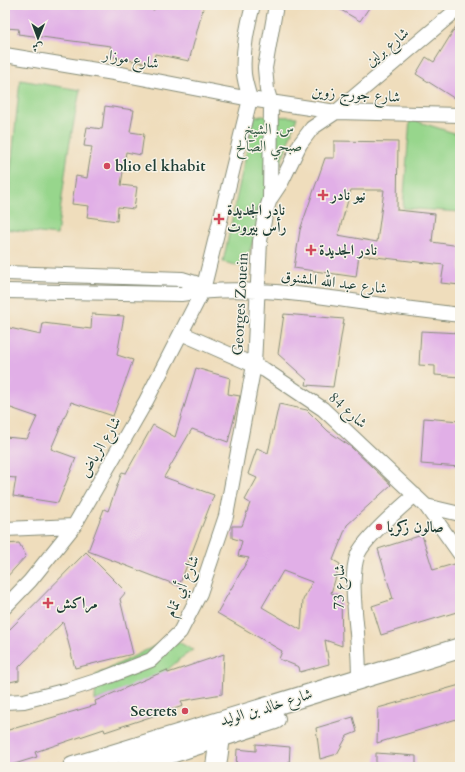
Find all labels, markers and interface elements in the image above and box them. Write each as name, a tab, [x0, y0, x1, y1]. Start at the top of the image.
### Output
north arrow	[18, 18, 58, 58]
street label: شارع برلين	[361, 23, 415, 73]
text: ش	[32, 40, 43, 55]
street label: شارع موزار	[99, 44, 160, 77]
street label: شارع جورج زوين	[311, 81, 401, 110]
park label: س. الشيخ صبحي الصالح	[236, 119, 302, 160]
place label: blio el khabit	[115, 156, 206, 176]
marker: blio el khabit	[102, 161, 112, 171]
place label: نيو نادر	[329, 185, 366, 205]
marker: نيو نادر	[318, 190, 328, 200]
place label: نادر الجديدة رأس بيروت	[227, 200, 286, 237]
marker: نادر الجديدة رأس بيروت	[214, 214, 224, 224]
place label: نادر الجديدة	[319, 240, 377, 260]
marker: نادر الجديدة	[306, 245, 316, 255]
street label: Georges Zouein	[227, 252, 253, 356]
street label: شارع عبد الله المشنوق	[280, 264, 388, 301]
street label: شارع 84	[322, 387, 372, 435]
street label: شارع الرياض	[75, 413, 128, 483]
place label: صالون زكريا	[387, 517, 444, 537]
marker: صالون زكريا	[374, 522, 384, 532]
street label: شارع أبي تمام	[159, 552, 207, 621]
street label: شارع 73	[329, 564, 352, 610]
place label: مراكش	[56, 593, 98, 613]
marker: مراكش	[43, 598, 53, 608]
street label: شارع خالد بن الوليد	[217, 683, 316, 733]
place label: Secrets	[130, 701, 177, 721]
marker: Secrets	[180, 706, 190, 716]

